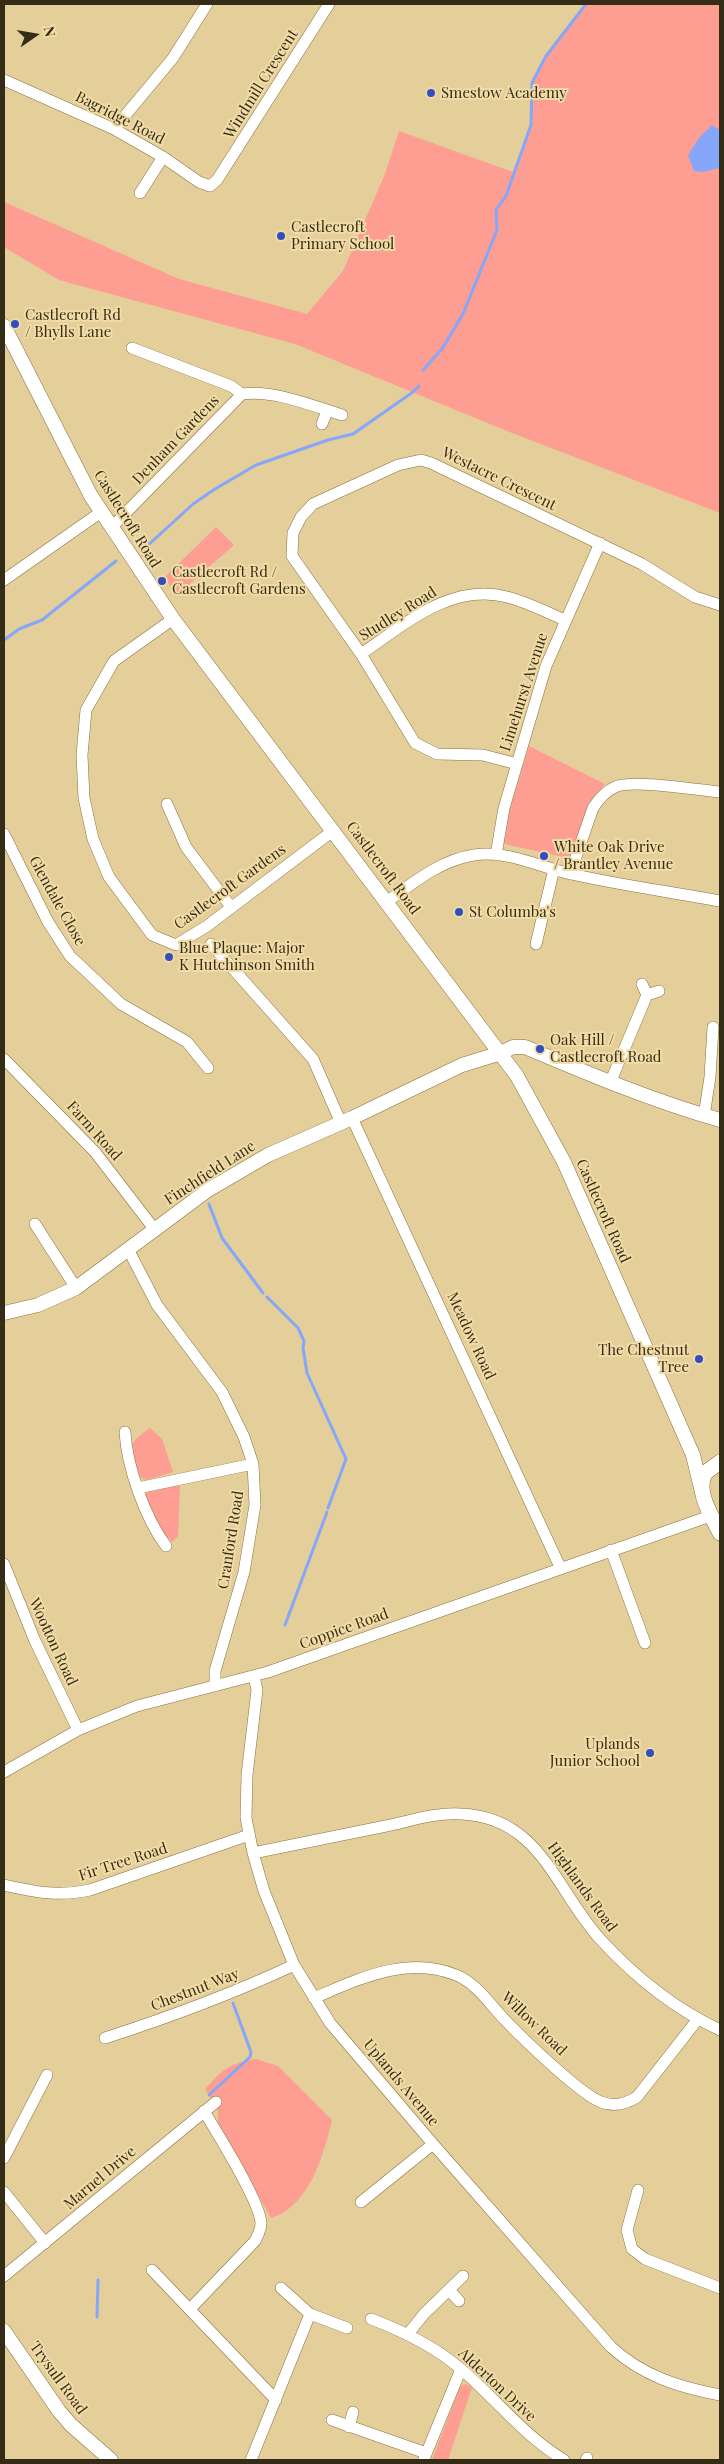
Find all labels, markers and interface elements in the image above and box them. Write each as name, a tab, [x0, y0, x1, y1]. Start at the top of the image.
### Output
north arrow	[10, 10, 60, 60]
text: N	[40, 24, 60, 39]
street label: Windmill Crescent	[220, 26, 302, 142]
place label: Smestow Academy	[441, 84, 567, 102]
marker: Smestow Academy	[425, 87, 437, 99]
street label: Bagridge Road	[72, 88, 168, 148]
place label: Castlecroft Primary School	[291, 218, 394, 253]
marker: Castlecroft Primary School	[275, 230, 287, 242]
place label: Castlecroft Rd / Bhylls Lane	[25, 306, 121, 341]
marker: Castlecroft Rd / Bhylls Lane	[9, 318, 21, 330]
street label: Denham Gardens	[129, 392, 223, 488]
street label: Westacre Crescent	[439, 444, 559, 514]
street label: Castlecroft Road	[90, 467, 164, 571]
place label: Castlecroft Rd / Castlecroft Gardens	[172, 563, 306, 598]
marker: Castlecroft Rd / Castlecroft Gardens	[156, 575, 168, 587]
street label: Studley Road	[356, 583, 440, 645]
street label: Limehurst Avenue	[496, 630, 552, 754]
street label: Castlecroft Road	[342, 818, 424, 918]
place label: White Oak Drive / Brantley Avenue	[554, 838, 673, 873]
street label: Castlecroft Gardens	[171, 840, 289, 934]
marker: White Oak Drive / Brantley Avenue	[538, 850, 550, 862]
street label: Glendale Close	[25, 853, 89, 949]
place label: St Columba's	[469, 903, 556, 921]
marker: St Columba's	[453, 906, 465, 918]
place label: Blue Plaque: Major K Hutchinson Smith	[179, 939, 315, 974]
marker: Blue Plaque: Major K Hutchinson Smith	[163, 951, 175, 963]
place label: Oak Hill / Castlecroft Road	[550, 1031, 662, 1066]
marker: Oak Hill / Castlecroft Road	[534, 1043, 546, 1055]
street label: Farm Road	[63, 1098, 125, 1164]
street label: Finchfield Lane	[161, 1137, 259, 1209]
street label: Castlecroft Road	[572, 1156, 634, 1266]
street label: Meadow Road	[443, 1290, 499, 1382]
place label: The Chestnut Tree	[598, 1341, 689, 1376]
marker: The Chestnut Tree	[693, 1353, 705, 1365]
street label: Cranford Road	[214, 1490, 248, 1590]
street label: Wootton Road	[25, 1596, 81, 1688]
street label: Coppice Road	[297, 1605, 391, 1653]
place label: Uplands Junior School	[550, 1735, 640, 1770]
marker: Uplands Junior School	[644, 1747, 656, 1759]
street label: Fir Tree Road	[76, 1839, 170, 1885]
street label: Highlands Road	[543, 1839, 621, 1935]
street label: Chestnut Way	[148, 1965, 242, 2015]
street label: Willow Road	[498, 1989, 570, 2059]
street label: Uplands Avenue	[359, 2036, 443, 2130]
street label: Marnel Drive	[60, 2143, 140, 2213]
street label: Trysull Road	[26, 2338, 90, 2418]
street label: Alderton Drive	[454, 2344, 540, 2426]

